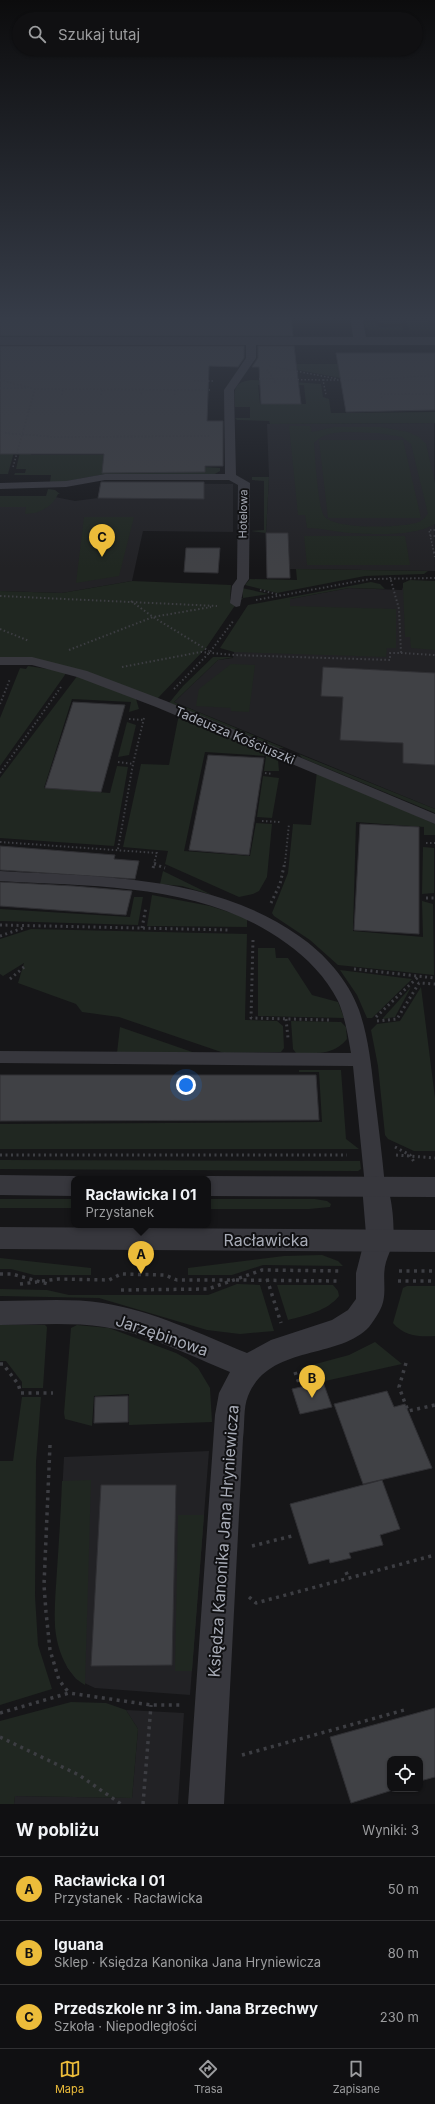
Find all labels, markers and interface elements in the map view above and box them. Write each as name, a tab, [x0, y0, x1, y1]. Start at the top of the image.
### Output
search box	[12, 12, 423, 56]
icon: search	[26, 23, 48, 45]
text: Szukaj tutaj	[58, 25, 140, 44]
street label: Hotelowa	[236, 489, 250, 539]
pin: C	[89, 524, 115, 557]
street label: Tadeusza Kościuszki	[173, 703, 297, 767]
your location	[176, 1075, 196, 1095]
popup	[71, 1176, 211, 1228]
text: Racławicka I 01	[85, 1185, 197, 1204]
text: Przystanek	[85, 1204, 154, 1220]
street label: Racławicka	[223, 1230, 309, 1250]
pin: A	[128, 1241, 154, 1274]
street label: Jarzębinowa	[113, 1310, 211, 1360]
pin: B	[299, 1365, 325, 1398]
street label: Księdza Kanonika Jana Hryniewicza	[203, 1404, 243, 1678]
map controls	[387, 1756, 423, 1792]
button: locate	[387, 1756, 423, 1792]
text: W pobliżu	[16, 1820, 99, 1840]
text: Wyniki: 3	[362, 1822, 419, 1838]
text: Racławicka I 01	[54, 1871, 165, 1890]
text: A	[24, 1881, 34, 1897]
text: 50 m	[388, 1881, 419, 1897]
text: Przystanek · Racławicka	[54, 1890, 203, 1906]
text: Iguana	[54, 1935, 104, 1954]
text: B	[25, 1945, 33, 1961]
text: 80 m	[388, 1945, 419, 1961]
text: Sklep · Księdza Kanonika Jana Hryniewicza	[54, 1954, 321, 1970]
text: Przedszkole nr 3 im. Jana Brzechwy	[54, 1999, 318, 2018]
text: C	[24, 2009, 34, 2025]
text: 230 m	[380, 2009, 419, 2025]
text: Szkoła · Niepodległości	[54, 2018, 197, 2034]
tab: Mapa	[55, 2058, 84, 2096]
tab: Trasa	[194, 2058, 223, 2096]
tab: Zapisane	[333, 2058, 380, 2096]

